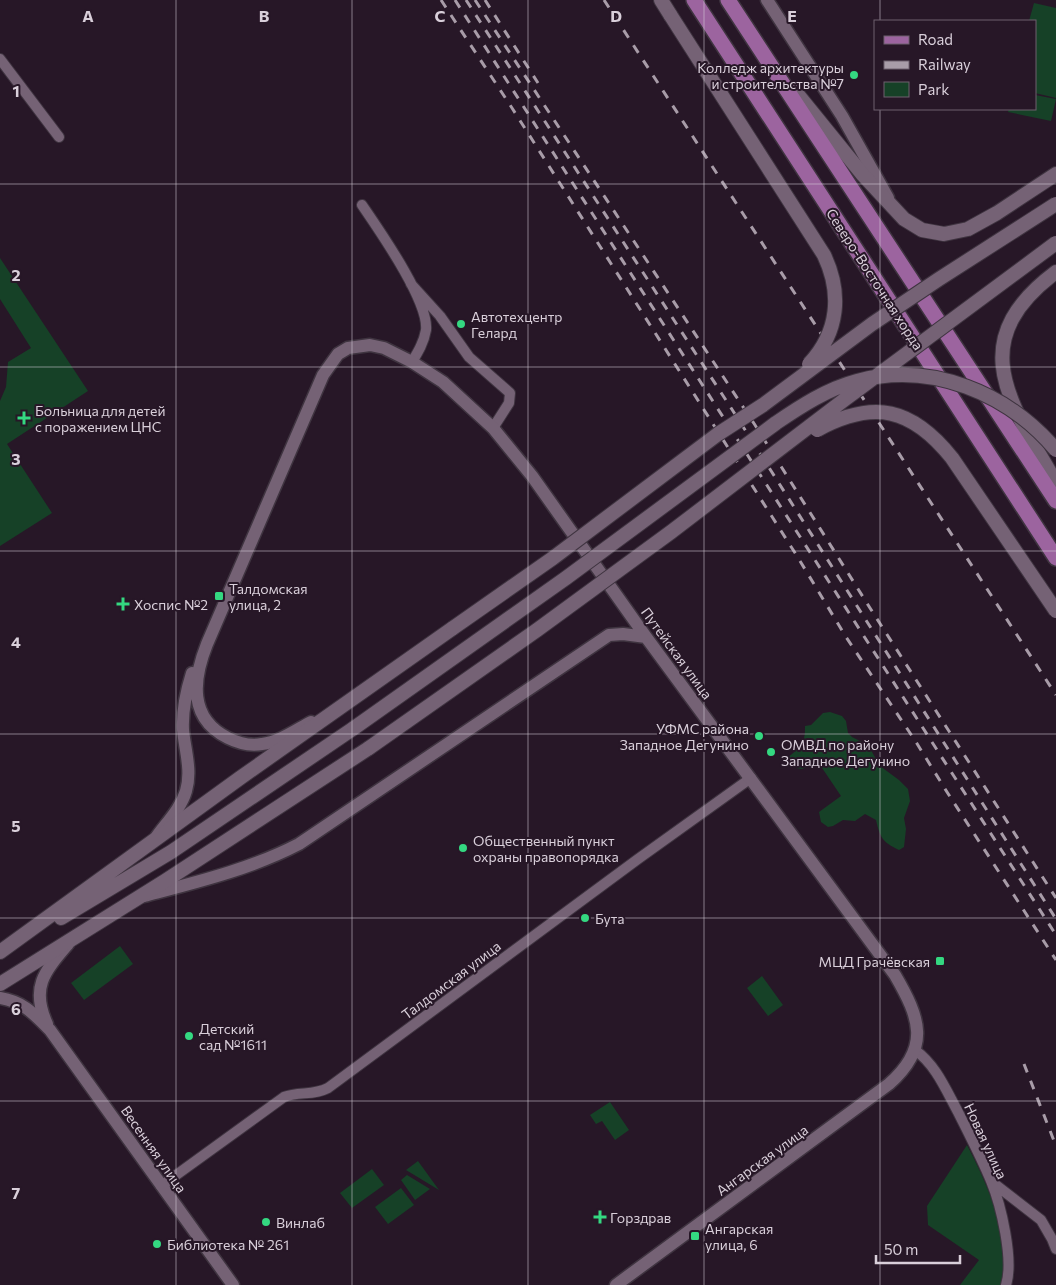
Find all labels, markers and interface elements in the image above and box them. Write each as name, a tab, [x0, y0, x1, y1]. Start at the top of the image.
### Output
text: A	[82, 6, 94, 25]
text: B	[259, 6, 270, 25]
text: C	[435, 6, 446, 25]
text: D	[610, 6, 622, 25]
text: E	[787, 6, 797, 25]
legend	[874, 20, 1036, 110]
text: Road	[918, 30, 953, 48]
text: Railway	[918, 55, 971, 73]
place label: Колледж архитектуры и строительства №7	[697, 59, 844, 92]
marker: Колледж архитектуры и строительства №7	[848, 69, 860, 81]
text: Park	[918, 80, 949, 98]
text: 1	[12, 81, 20, 100]
street label: Северо-Восточная хорда	[823, 205, 927, 353]
text: 2	[11, 265, 21, 284]
place label: Автотехцентр Гелард	[471, 308, 562, 341]
marker: Автотехцентр Гелард	[455, 318, 467, 330]
place label: Больница для детей с поражением ЦНС	[35, 402, 166, 435]
marker: Больница для детей с поражением ЦНС	[17, 411, 31, 425]
text: 3	[11, 449, 21, 468]
place label: Талдомская улица, 2	[229, 580, 308, 613]
marker: Талдомская улица, 2	[213, 590, 225, 602]
place label: Хоспис №2	[134, 596, 208, 613]
marker: Хоспис №2	[116, 597, 130, 611]
street label: Путейская улица	[638, 604, 716, 702]
text: 4	[11, 632, 21, 651]
place label: УФМС района Западное Дегунино	[620, 720, 749, 753]
marker: УФМС района Западное Дегунино	[753, 730, 765, 742]
place label: ОМВД по району Западное Дегунино	[781, 736, 910, 769]
marker: ОМВД по району Западное Дегунино	[765, 746, 777, 758]
text: 5	[11, 816, 21, 835]
place label: Общественный пункт охраны правопорядка	[473, 832, 619, 865]
marker: Общественный пункт охраны правопорядка	[457, 842, 469, 854]
place label: Бута	[595, 910, 625, 927]
marker: Бута	[579, 912, 591, 924]
street label: Талдомская улица	[398, 937, 504, 1023]
place label: МЦД Грачёвская	[818, 953, 930, 970]
marker: МЦД Грачёвская	[934, 955, 946, 967]
text: 6	[11, 999, 21, 1018]
place label: Детский сад №1611	[199, 1020, 267, 1053]
marker: Детский сад №1611	[183, 1030, 195, 1042]
street label: Новая улица	[961, 1100, 1011, 1182]
street label: Весенняя улица	[118, 1102, 190, 1196]
street label: Ангарская улица	[713, 1121, 811, 1199]
text: 7	[12, 1183, 21, 1202]
place label: Горздрав	[610, 1209, 671, 1226]
marker: Горздрав	[594, 1211, 606, 1223]
place label: Винлаб	[276, 1214, 325, 1231]
marker: Винлаб	[260, 1216, 272, 1228]
place label: Ангарская улица, 6	[705, 1220, 773, 1253]
marker: Ангарская улица, 6	[689, 1230, 701, 1242]
scale bar	[876, 1232, 960, 1264]
place label: Библиотека № 261	[167, 1236, 289, 1253]
marker: Библиотека № 261	[151, 1238, 163, 1250]
text: 50 m	[884, 1240, 918, 1258]

